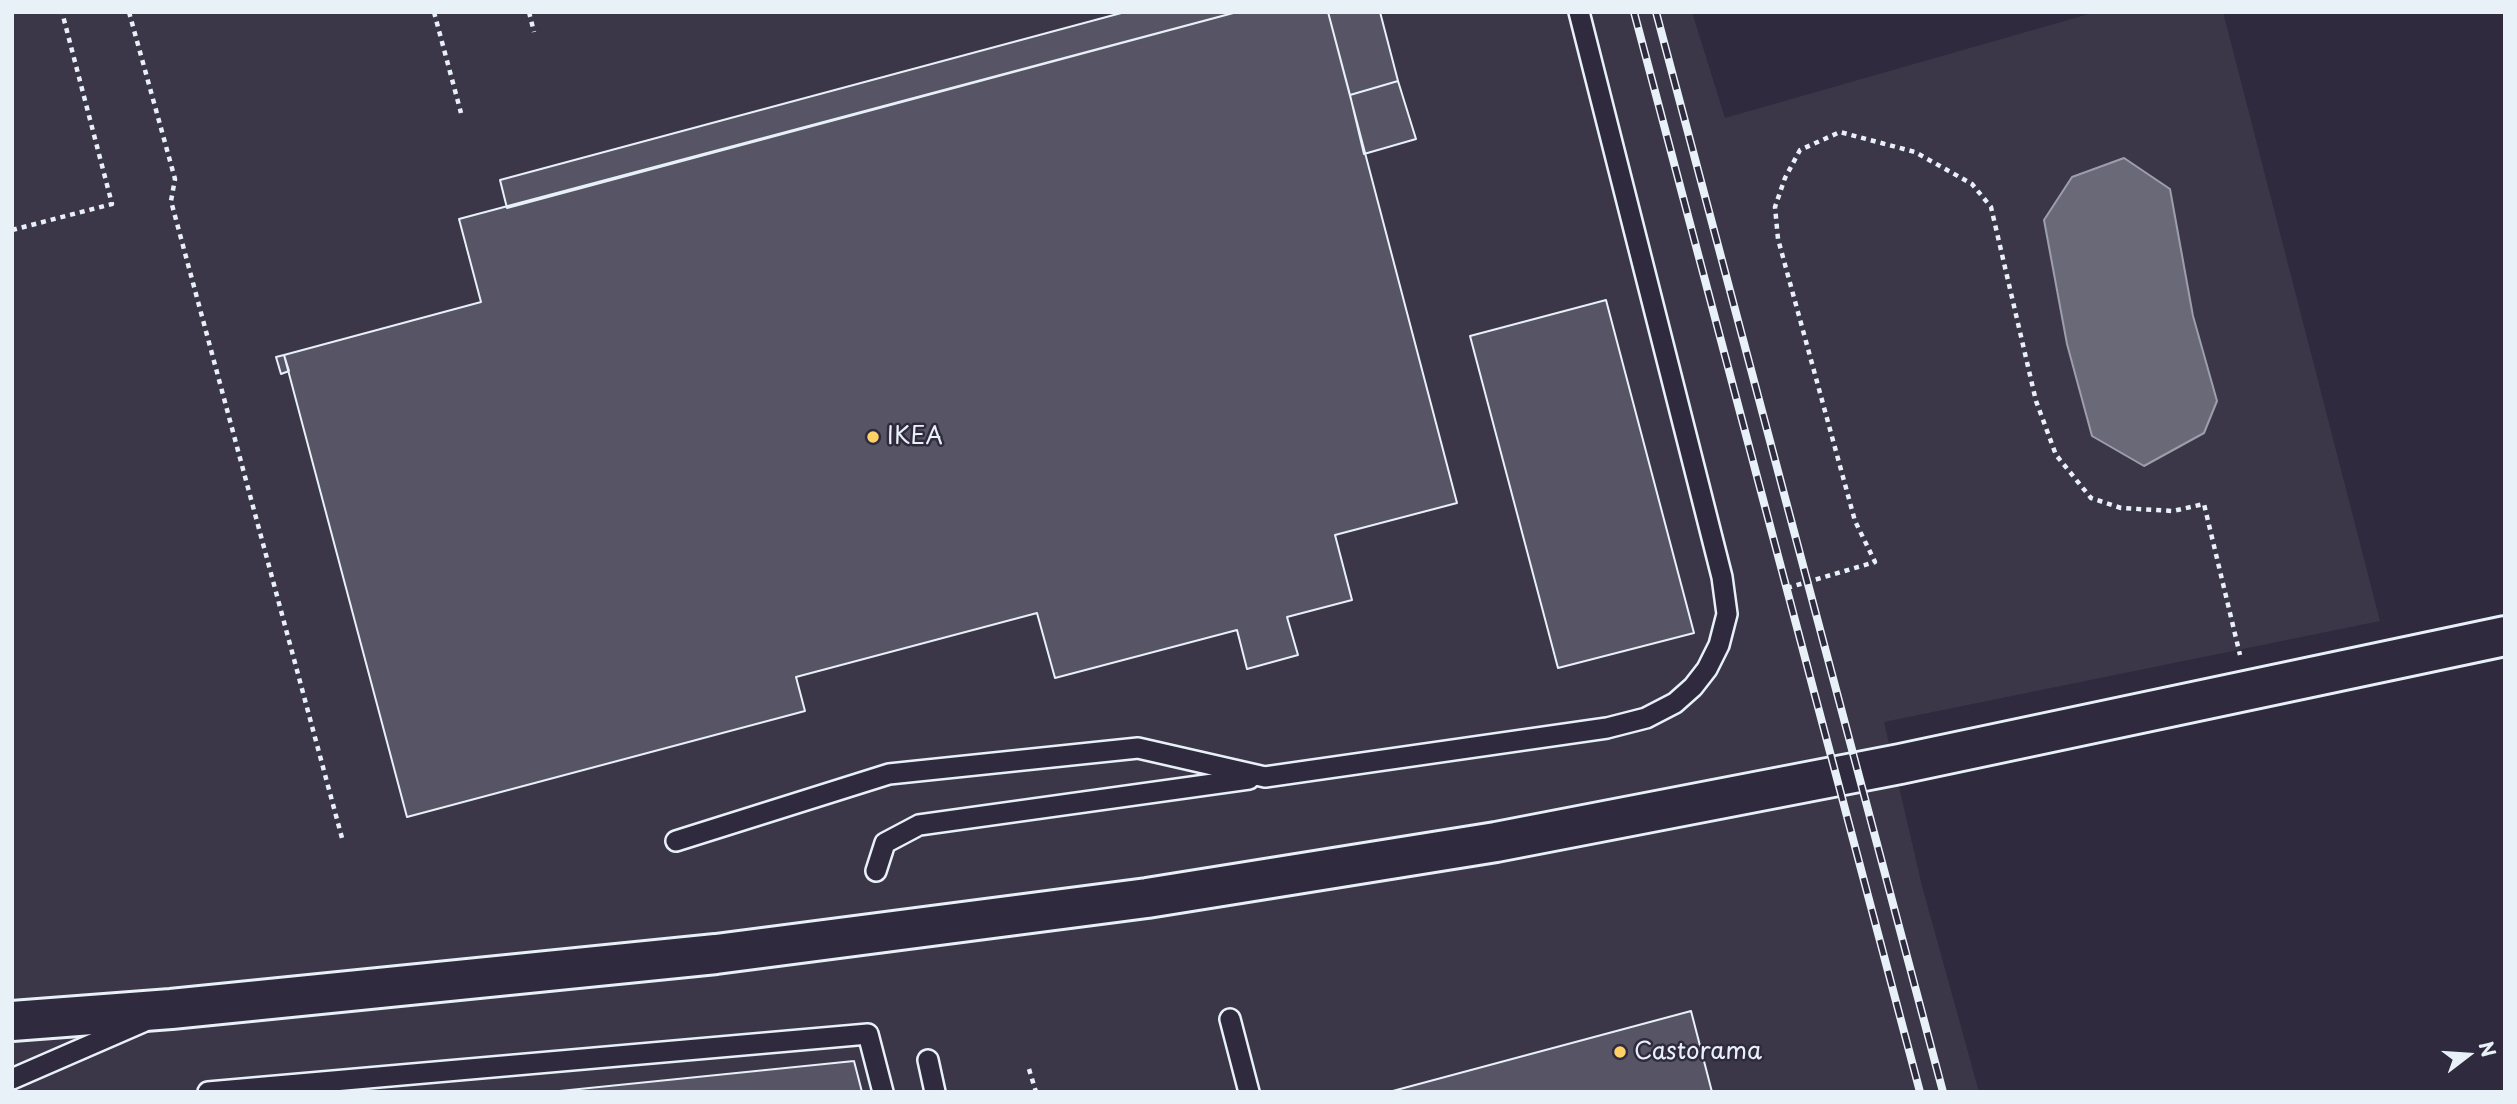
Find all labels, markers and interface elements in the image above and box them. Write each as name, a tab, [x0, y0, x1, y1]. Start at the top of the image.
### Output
place label: IKEA	[887, 423, 943, 451]
marker: IKEA	[865, 429, 881, 445]
north arrow	[2433, 1020, 2503, 1090]
place label: Castorama	[1634, 1038, 1762, 1066]
text: N	[2472, 1038, 2504, 1060]
marker: Castorama	[1612, 1044, 1628, 1060]

